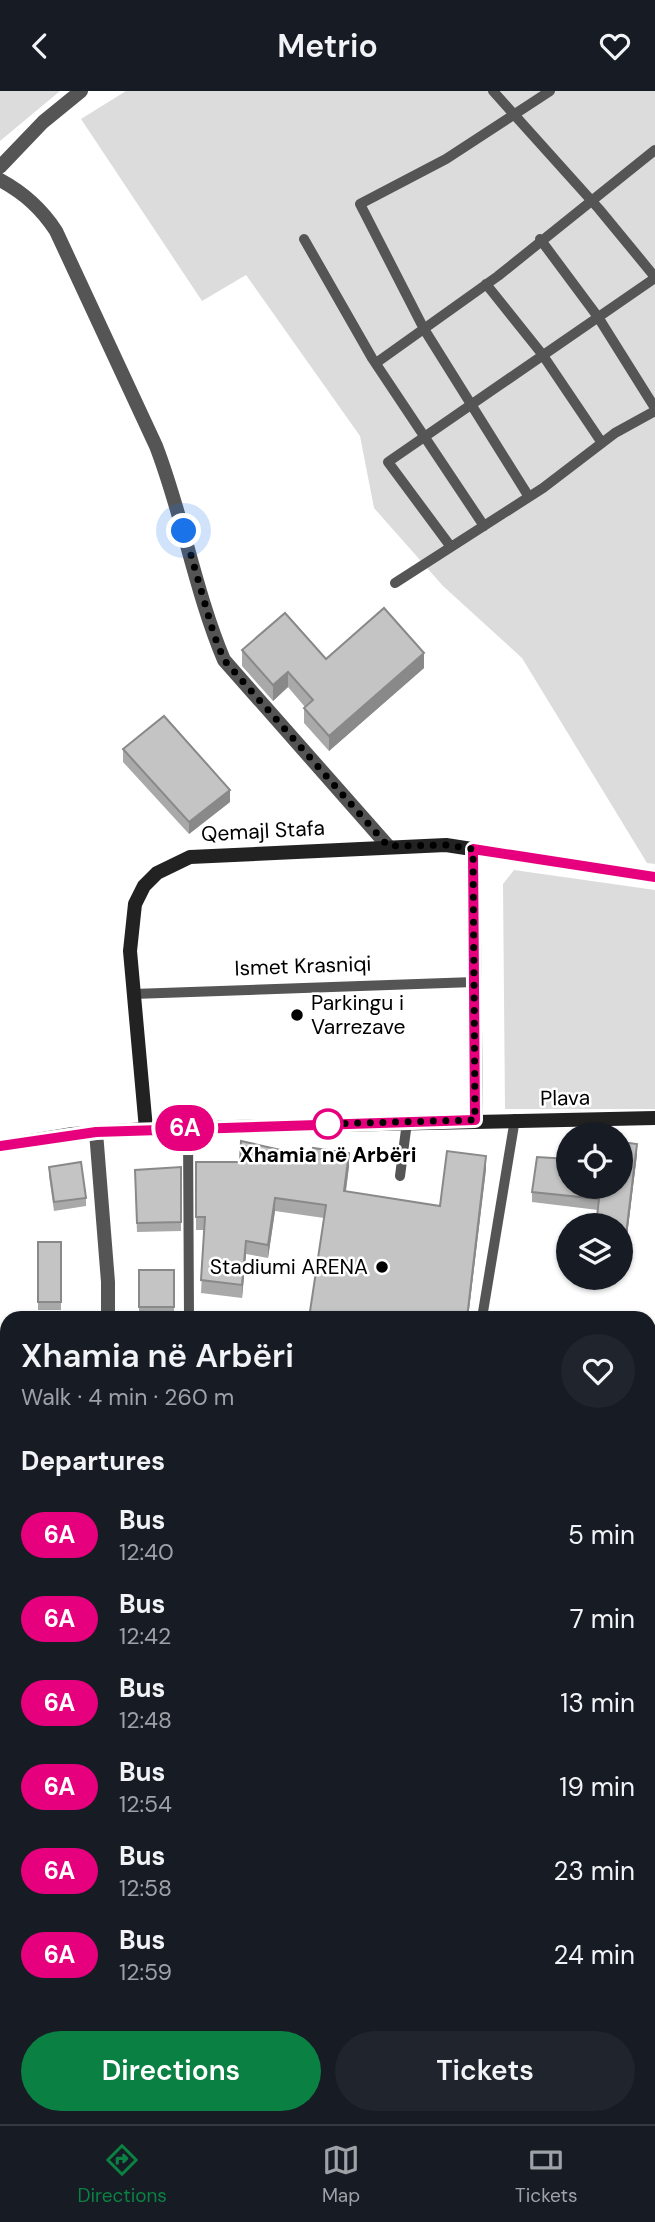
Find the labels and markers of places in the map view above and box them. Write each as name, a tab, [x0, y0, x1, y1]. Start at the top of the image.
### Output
place label: Parkingu i Varrezave	[311, 989, 406, 1041]
marker: Parkingu i Varrezave	[289, 1007, 305, 1023]
marker: Xhamia në Arbëri	[313, 1109, 343, 1139]
place label: Xhamia në Arbëri	[240, 1141, 416, 1169]
place label: Stadiumi ARENA	[210, 1253, 368, 1281]
marker: Stadiumi ARENA	[374, 1259, 390, 1275]

